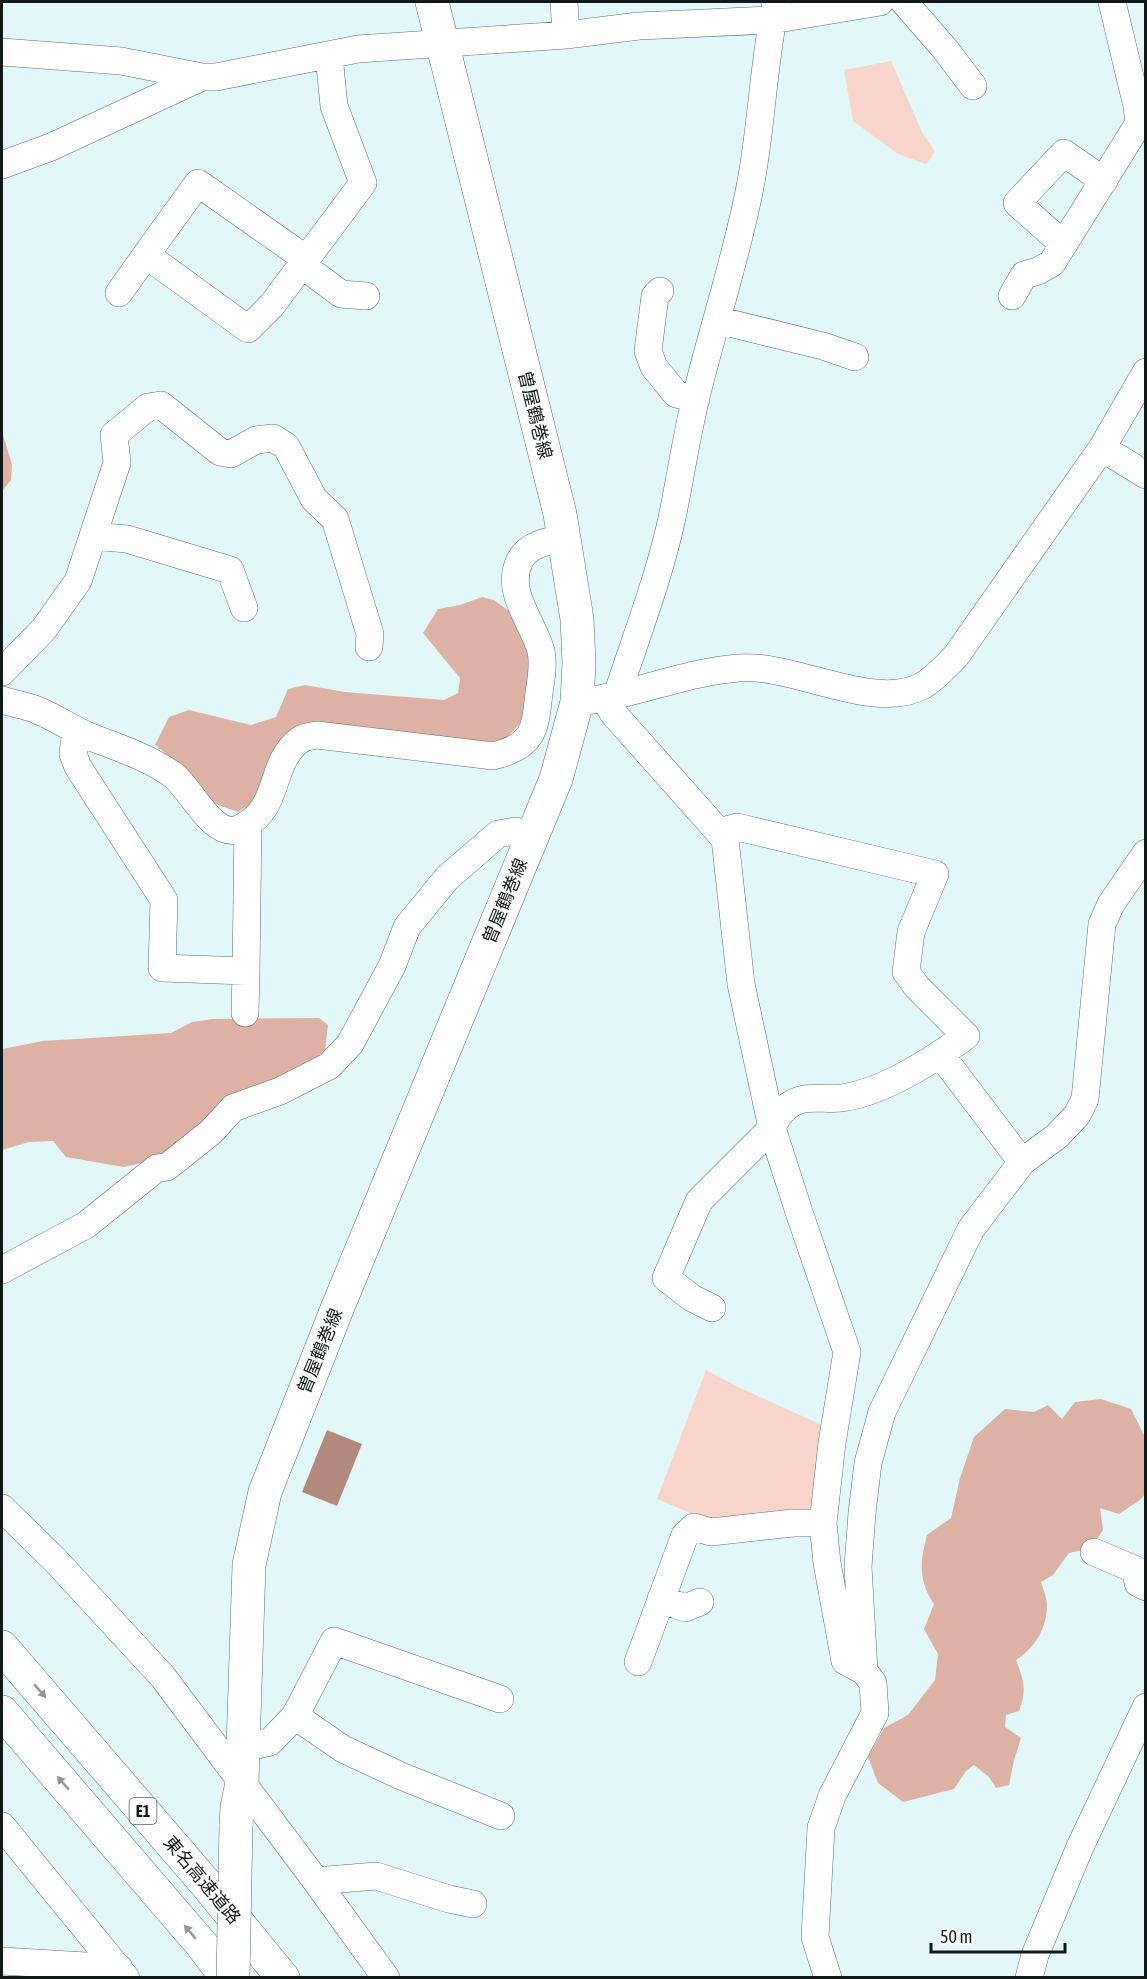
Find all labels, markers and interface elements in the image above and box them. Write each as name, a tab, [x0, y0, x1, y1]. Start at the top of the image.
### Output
street label: 曽屋鶴巻線	[514, 369, 557, 461]
street label: 曽屋鶴巻線	[478, 855, 531, 946]
street label: 曽屋鶴巻線	[293, 1305, 346, 1396]
one-way arrow	[33, 1683, 46, 1698]
one-way arrow	[57, 1776, 70, 1791]
road number: E1	[130, 1798, 156, 1824]
street label: 東名高速道路	[160, 1832, 245, 1928]
scale bar	[931, 1916, 1064, 1954]
one-way arrow	[184, 1925, 197, 1940]
text: 50 m	[940, 1926, 972, 1947]

